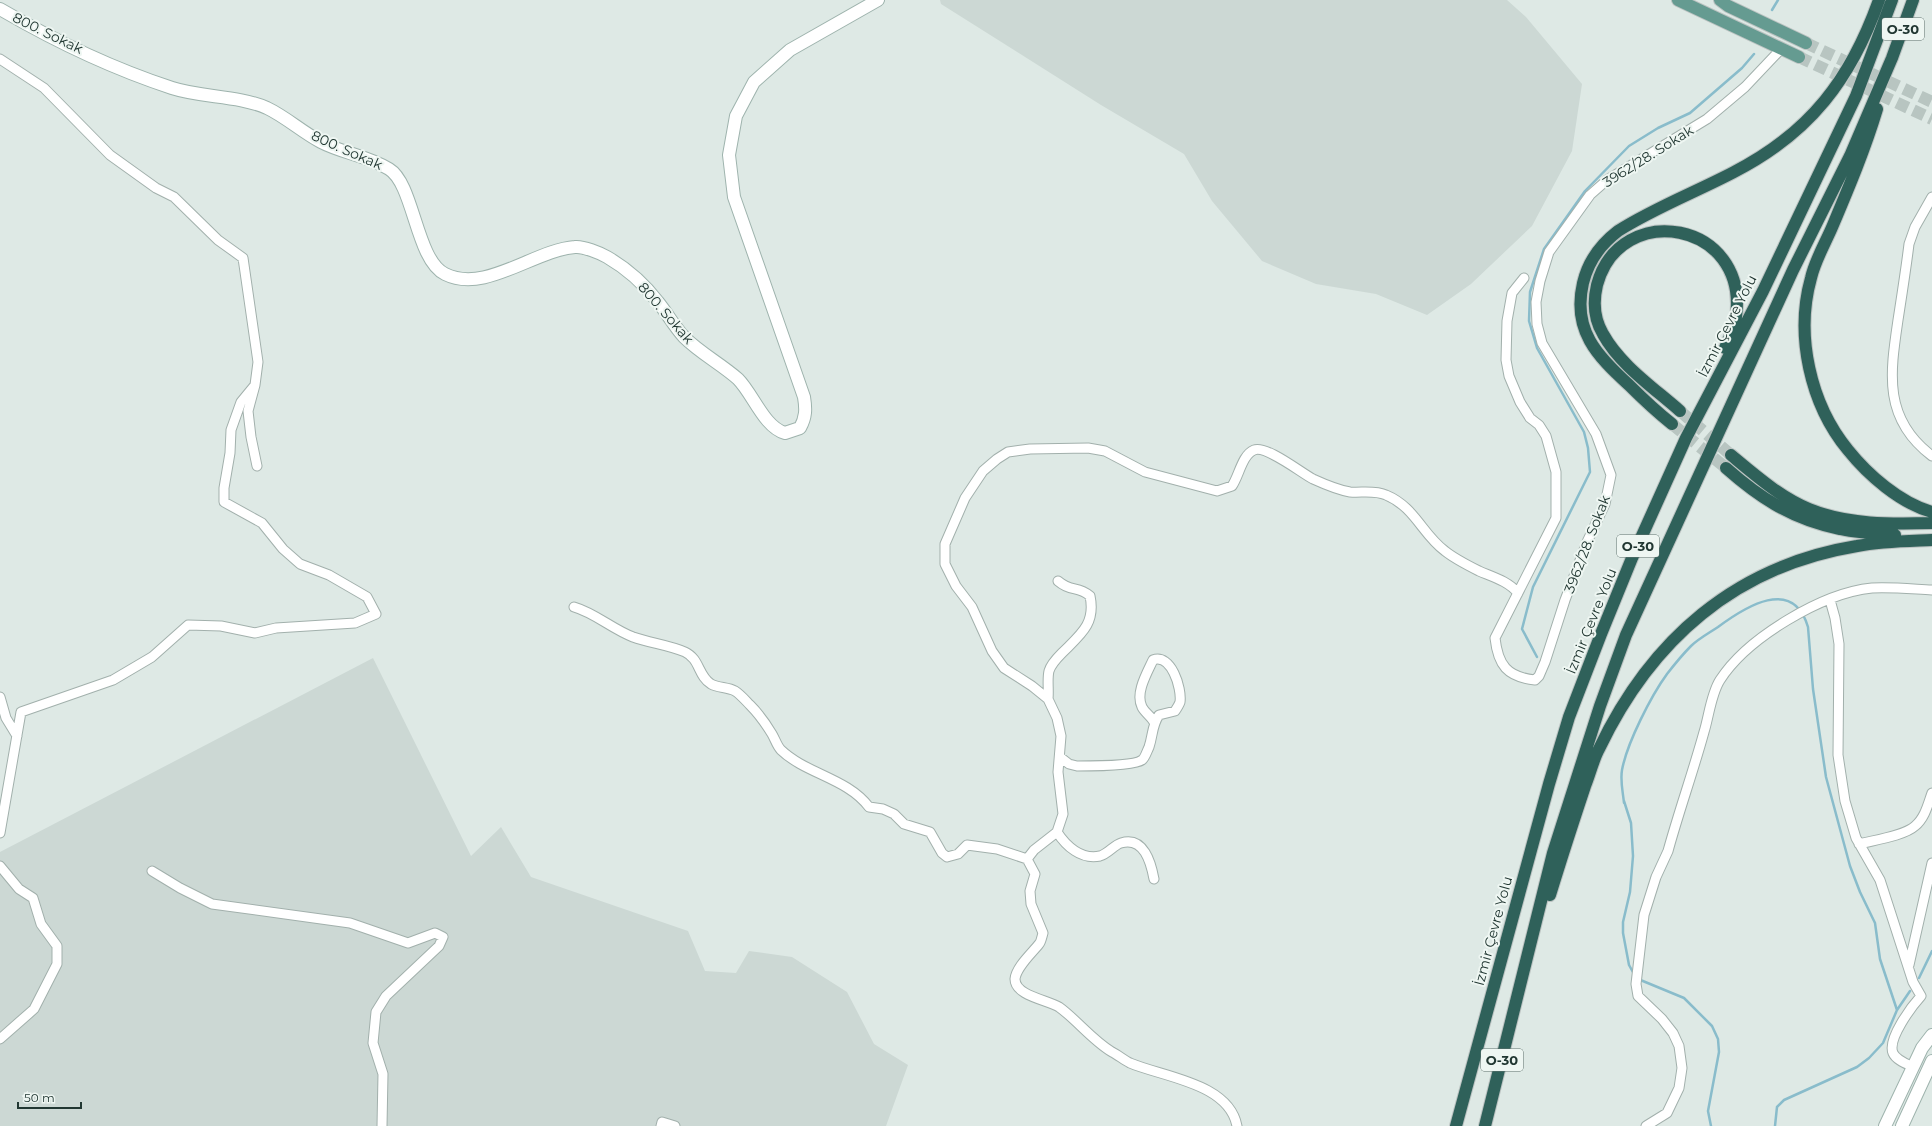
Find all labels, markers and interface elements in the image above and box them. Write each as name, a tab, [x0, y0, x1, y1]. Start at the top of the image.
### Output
street label: 800. Sokak	[10, 8, 87, 58]
road number: O-30	[1882, 18, 1924, 40]
street label: 3962/28. Sokak	[1599, 121, 1697, 191]
street label: 800. Sokak	[309, 126, 386, 174]
street label: İzmir Çevre Yolu	[1693, 272, 1761, 380]
street label: 800. Sokak	[634, 278, 698, 348]
street label: 3962/28. Sokak	[1560, 492, 1614, 596]
road number: O-30	[1617, 535, 1659, 557]
street label: İzmir Çevre Yolu	[1562, 566, 1620, 676]
street label: İzmir Çevre Yolu	[1470, 874, 1516, 988]
road number: O-30	[1481, 1049, 1523, 1071]
scale bar	[18, 1084, 81, 1110]
text: 50 m	[24, 1090, 55, 1105]

